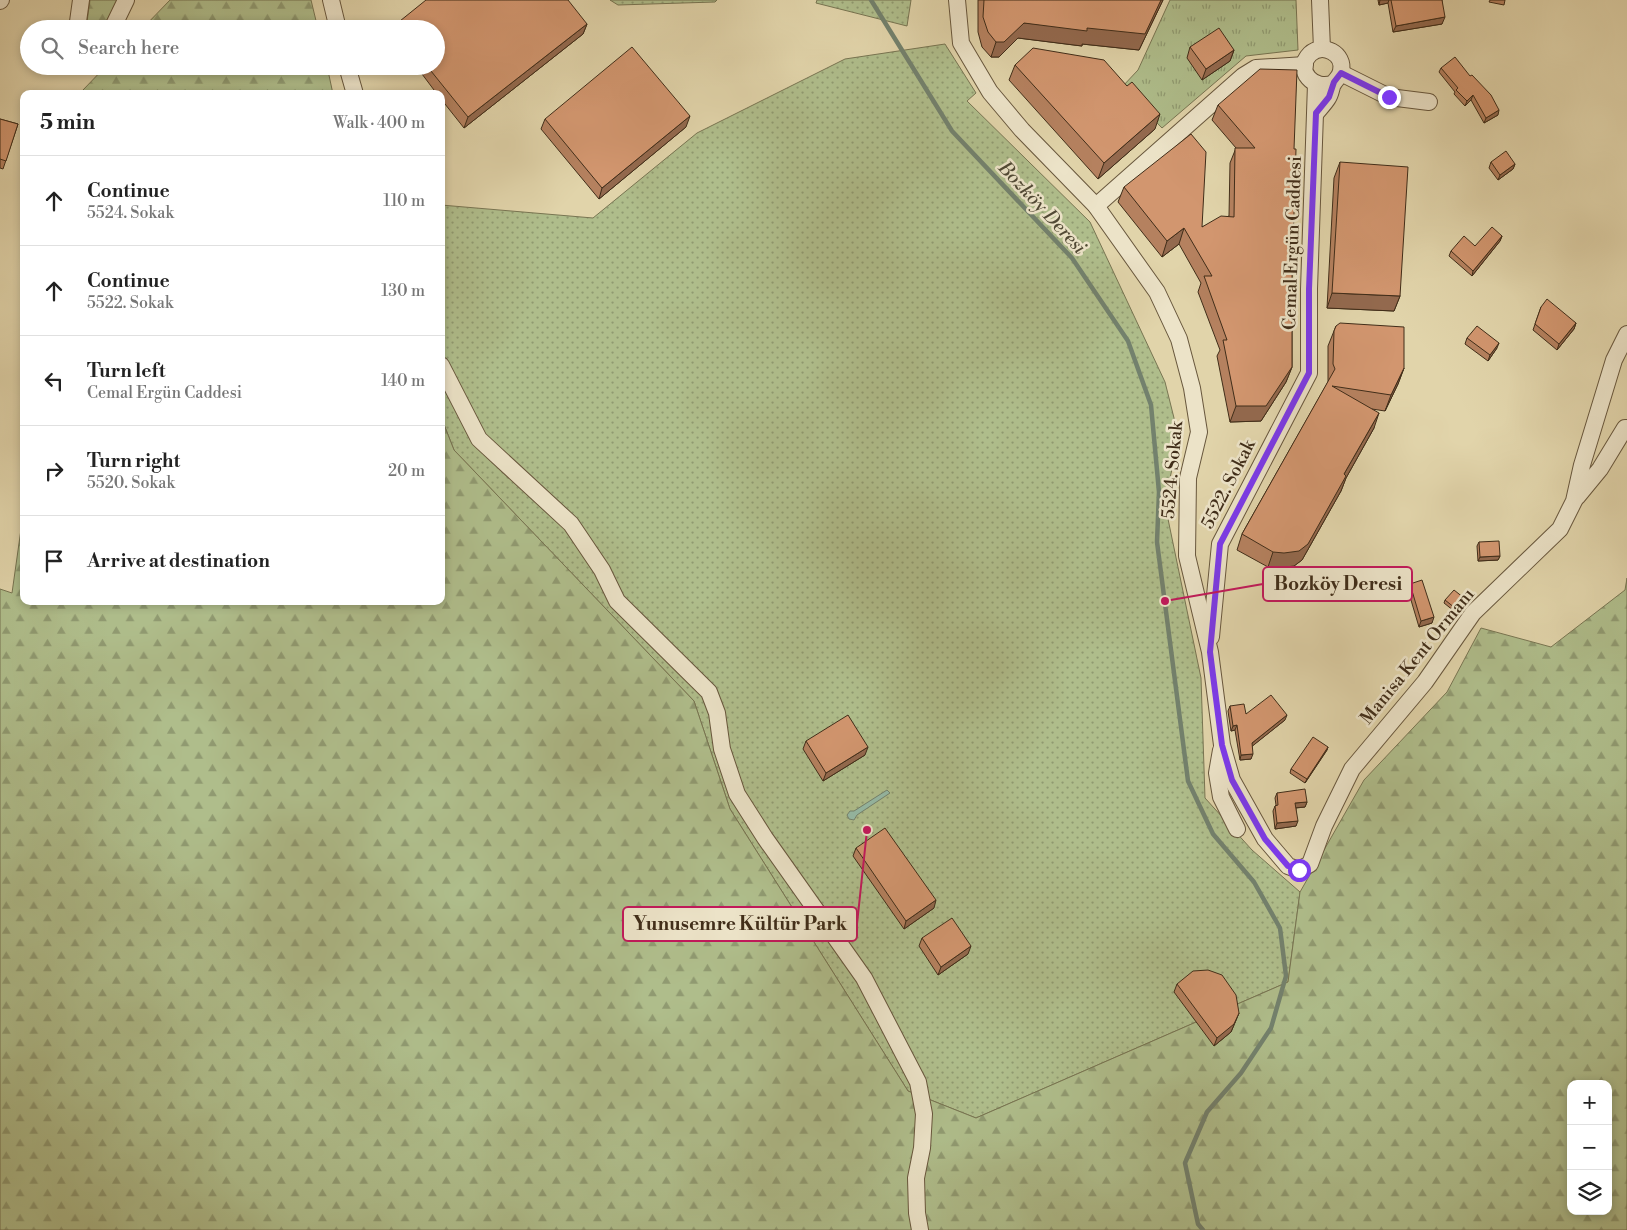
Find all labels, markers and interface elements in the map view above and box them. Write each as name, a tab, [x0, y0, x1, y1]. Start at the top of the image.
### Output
search box	[20, 20, 445, 75]
icon: search	[38, 34, 66, 62]
text: Search here	[78, 36, 179, 60]
route end	[1378, 86, 1401, 109]
text: 5 min	[40, 110, 95, 136]
text: Walk · 400 m	[333, 113, 425, 133]
water label: Bozköy Deresi	[992, 155, 1091, 259]
street label: Cemal Ergün Caddesi	[1278, 155, 1307, 331]
text: Continue	[87, 179, 170, 203]
icon: ahead	[40, 187, 68, 215]
text: 110 m	[383, 191, 425, 211]
text: 5524. Sokak	[87, 203, 174, 223]
text: Continue	[87, 269, 170, 293]
icon: ahead	[40, 277, 68, 305]
text: 130 m	[381, 281, 425, 301]
text: 5522. Sokak	[87, 293, 173, 313]
text: Turn left	[87, 359, 166, 383]
icon: left	[40, 367, 68, 395]
text: 140 m	[381, 371, 425, 391]
text: Cemal Ergün Caddesi	[87, 383, 242, 403]
street label: 5524. Sokak	[1157, 419, 1188, 520]
street label: 5522. Sokak	[1196, 434, 1261, 533]
text: Turn right	[87, 449, 180, 473]
icon: right	[40, 457, 68, 485]
text: 20 m	[388, 461, 425, 481]
text: 5520. Sokak	[87, 473, 175, 493]
icon: arrive	[40, 547, 68, 575]
text: Arrive at destination	[87, 549, 270, 573]
callout: Bozköy Deresi	[1263, 567, 1412, 601]
text: Bozköy Deresi	[1274, 572, 1402, 596]
street label: Manisa Kent Ormanı	[1355, 583, 1480, 729]
route start	[1288, 859, 1311, 882]
callout: Yunusemre Kültür Park	[623, 907, 857, 941]
text: Yunusemre Kültür Park	[633, 912, 847, 936]
map controls	[1567, 1080, 1612, 1215]
button: +	[1567, 1080, 1612, 1125]
button: −	[1567, 1125, 1612, 1170]
button: layers	[1567, 1170, 1612, 1215]

